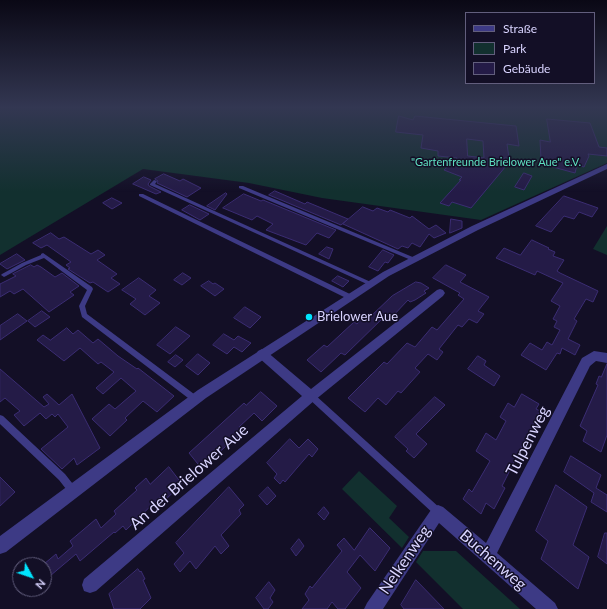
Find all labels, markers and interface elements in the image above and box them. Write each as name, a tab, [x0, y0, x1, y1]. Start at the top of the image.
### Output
legend	[465, 12, 595, 84]
text: Straße	[503, 21, 537, 36]
text: Park	[503, 41, 526, 56]
text: Gebäude	[503, 61, 550, 76]
park label: "Gartenfreunde Brielower Aue" e.V.	[411, 155, 581, 169]
place label: Brielower Aue	[317, 309, 398, 325]
marker: Brielower Aue	[304, 312, 314, 322]
street label: Tulpenweg	[502, 403, 554, 479]
street label: An der Brielower Aue	[126, 420, 252, 534]
street label: Nelkenweg	[375, 522, 435, 598]
street label: Buchenweg	[456, 526, 530, 594]
north arrow	[12, 557, 52, 597]
text: N	[33, 577, 49, 592]

